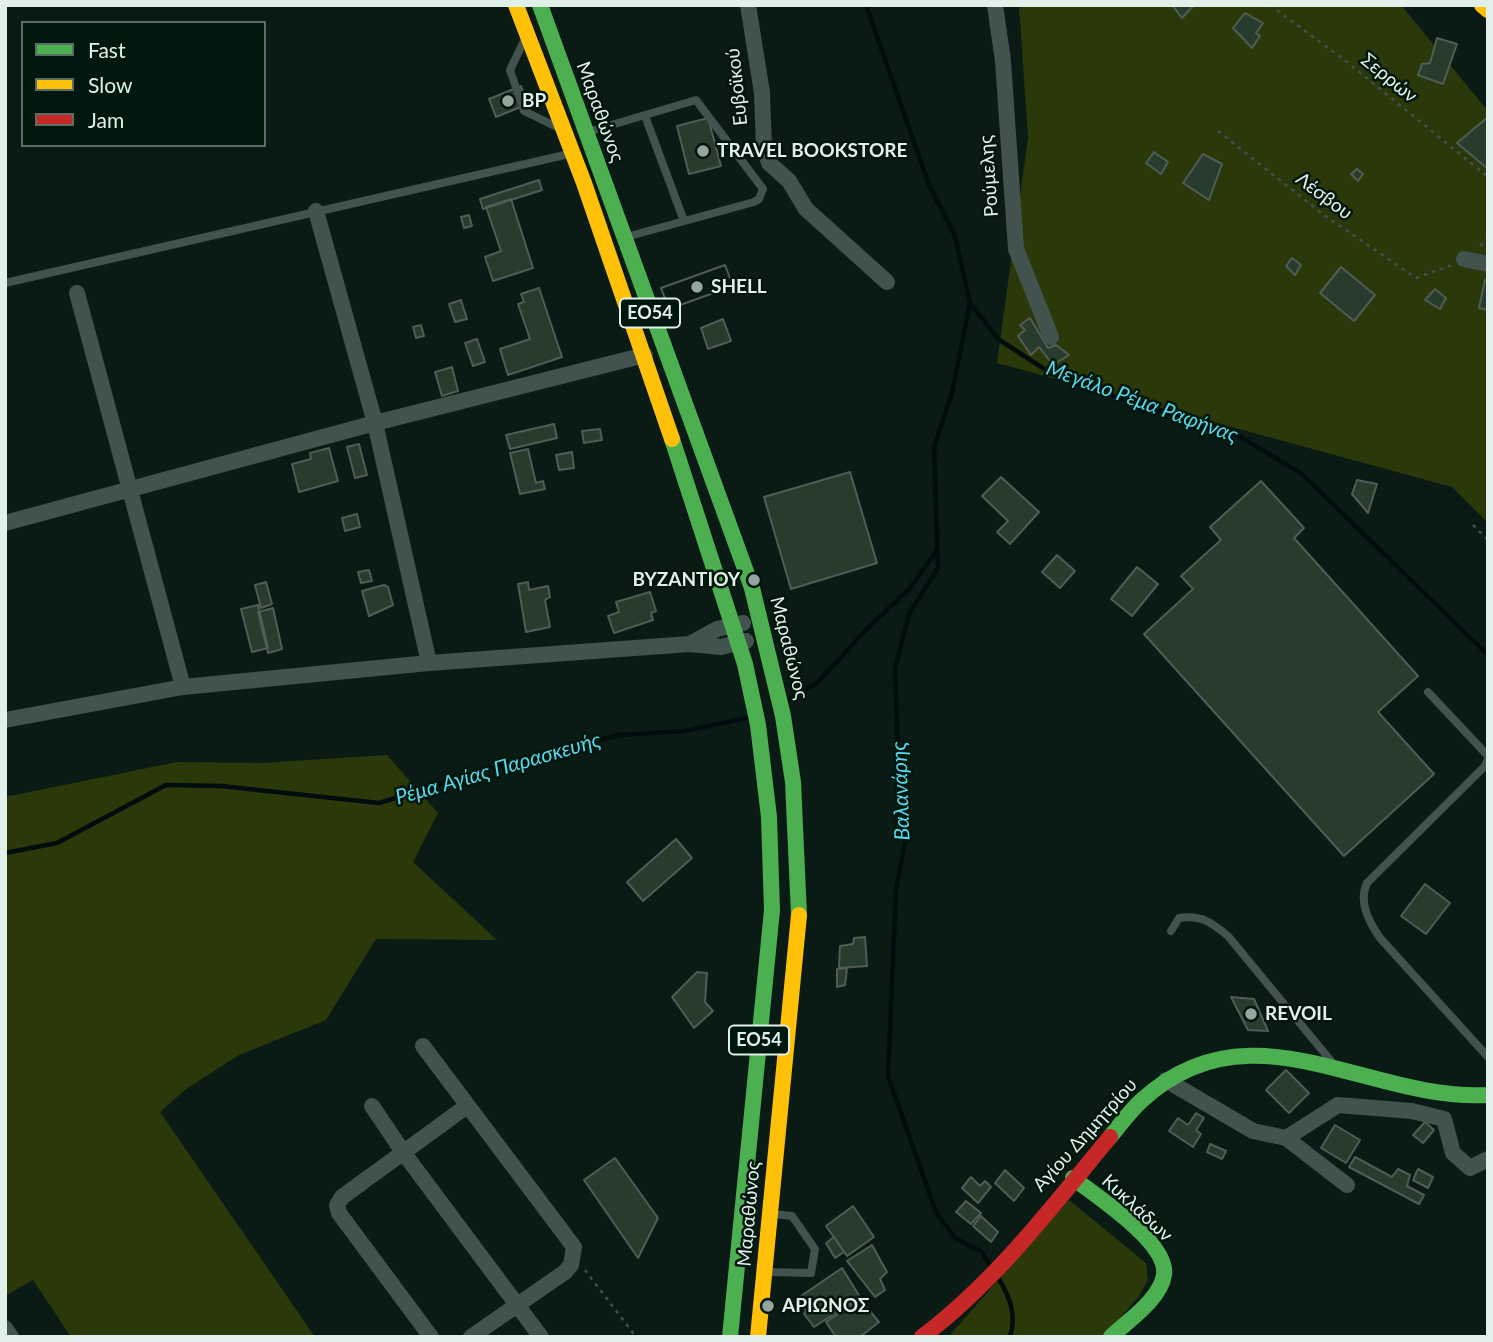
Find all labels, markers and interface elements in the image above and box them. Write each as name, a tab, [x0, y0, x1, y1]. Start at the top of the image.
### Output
legend	[21, 21, 266, 147]
text: Fast	[88, 37, 125, 62]
street label: Ευβοϊκού	[722, 47, 752, 127]
street label: Σερρών	[1356, 49, 1422, 107]
street label: Μαραθώνος	[571, 59, 629, 165]
text: Slow	[88, 72, 132, 97]
place label: BP	[522, 90, 546, 112]
marker: BP	[500, 93, 516, 109]
text: Jam	[88, 107, 124, 132]
street label: Ρούμελης	[975, 134, 1003, 218]
place label: TRAVEL BOOKSTORE	[717, 140, 907, 162]
marker: TRAVEL BOOKSTORE	[695, 143, 711, 159]
street label: Λέσβου	[1291, 168, 1357, 224]
place label: SHELL	[711, 276, 767, 298]
marker: SHELL	[689, 279, 705, 295]
road number: ΕΟ54	[620, 298, 680, 328]
water label: Μεγάλο Ρέμα Ραφήνας	[1043, 356, 1241, 448]
place label: ΒΥΖΑΝΤΙΟΥ	[632, 569, 740, 591]
marker: ΒΥΖΑΝΤΙΟΥ	[746, 572, 762, 588]
street label: Μαραθώνος	[765, 594, 813, 702]
water label: Ρέμα Αγίας Παρασκευής	[392, 728, 604, 810]
water label: Βαλανάρης	[887, 741, 915, 841]
place label: REVOIL	[1265, 1003, 1332, 1025]
marker: REVOIL	[1243, 1006, 1259, 1022]
road number: ΕΟ54	[729, 1026, 789, 1055]
street label: Αγίου Δημητρίου	[1028, 1074, 1142, 1196]
street label: Μαραθώνος	[733, 1161, 765, 1267]
street label: Κυκλάδων	[1097, 1170, 1177, 1246]
place label: ΑΡΙΩΝΟΣ	[782, 1295, 869, 1317]
marker: ΑΡΙΩΝΟΣ	[760, 1298, 776, 1314]

